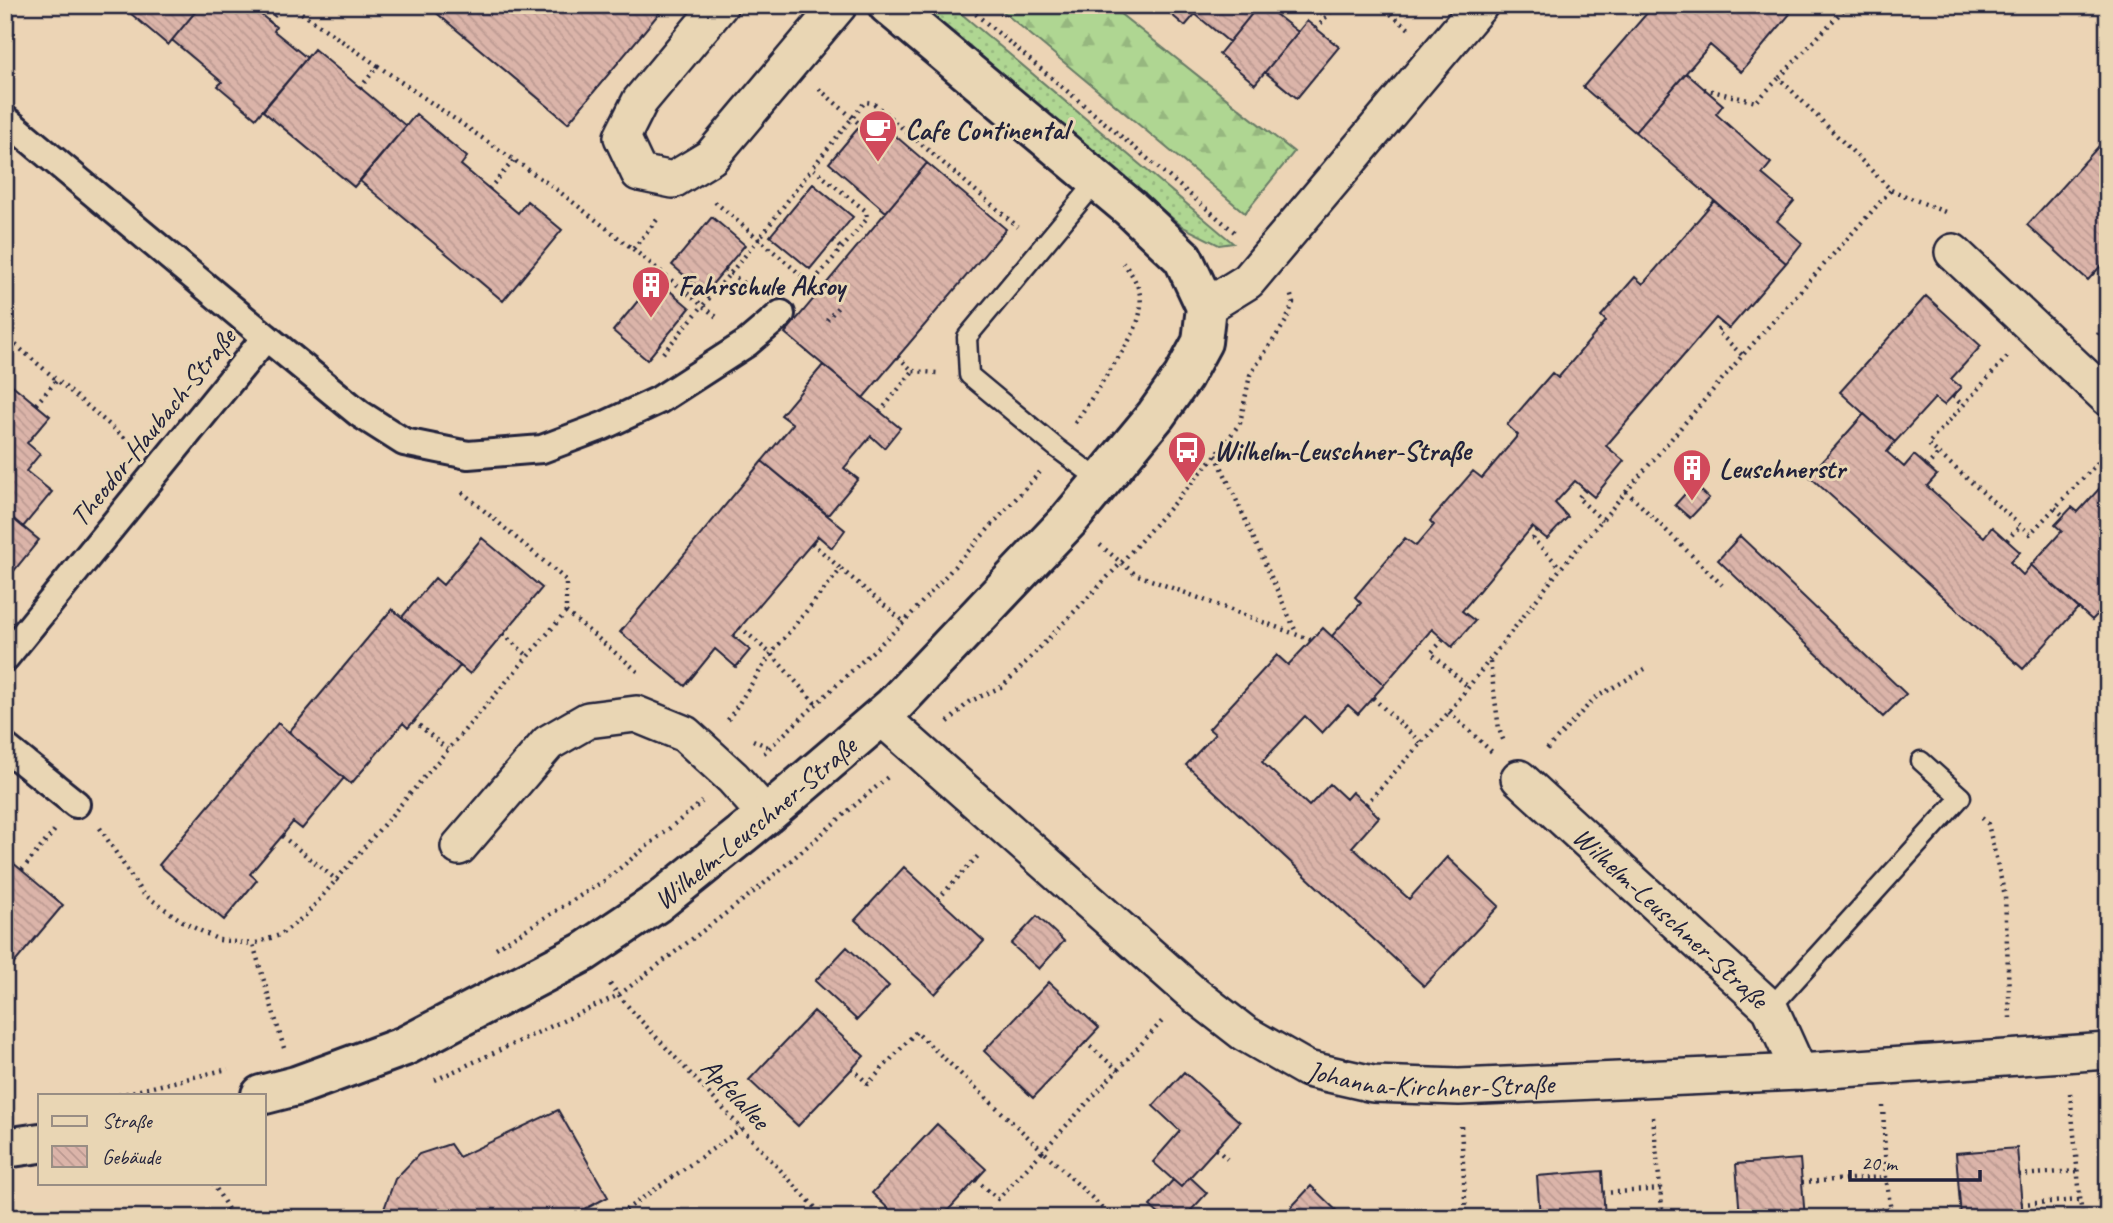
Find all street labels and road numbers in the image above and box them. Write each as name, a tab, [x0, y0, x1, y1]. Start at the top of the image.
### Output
street label: Theodor-Haubach-Straße	[62, 320, 244, 534]
street label: Wilhelm-Leuschner-Straße	[646, 727, 865, 917]
street label: Wilhelm-Leuschner-Straße	[1565, 819, 1777, 1017]
street label: Apfelallee	[694, 1050, 779, 1138]
street label: Johanna-Kirchner-Straße	[1302, 1052, 1557, 1105]

